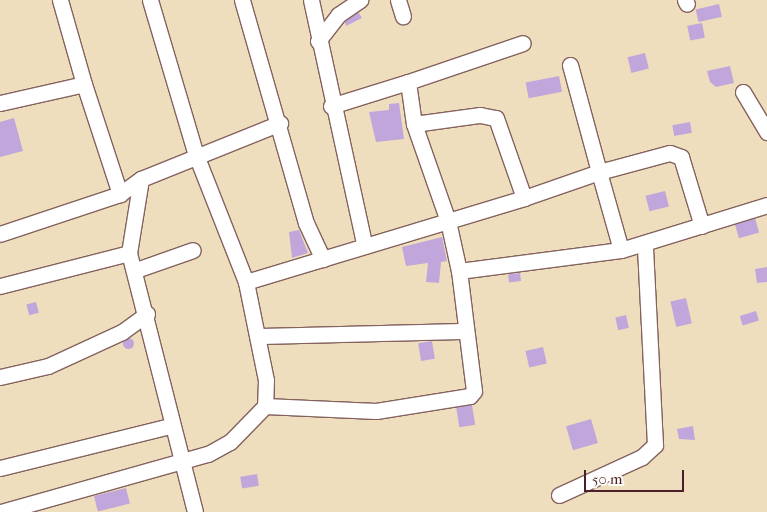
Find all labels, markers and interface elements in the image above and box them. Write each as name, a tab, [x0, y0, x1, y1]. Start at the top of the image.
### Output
scale bar	[587, 460, 687, 492]
text: 50 m	[592, 470, 622, 488]

